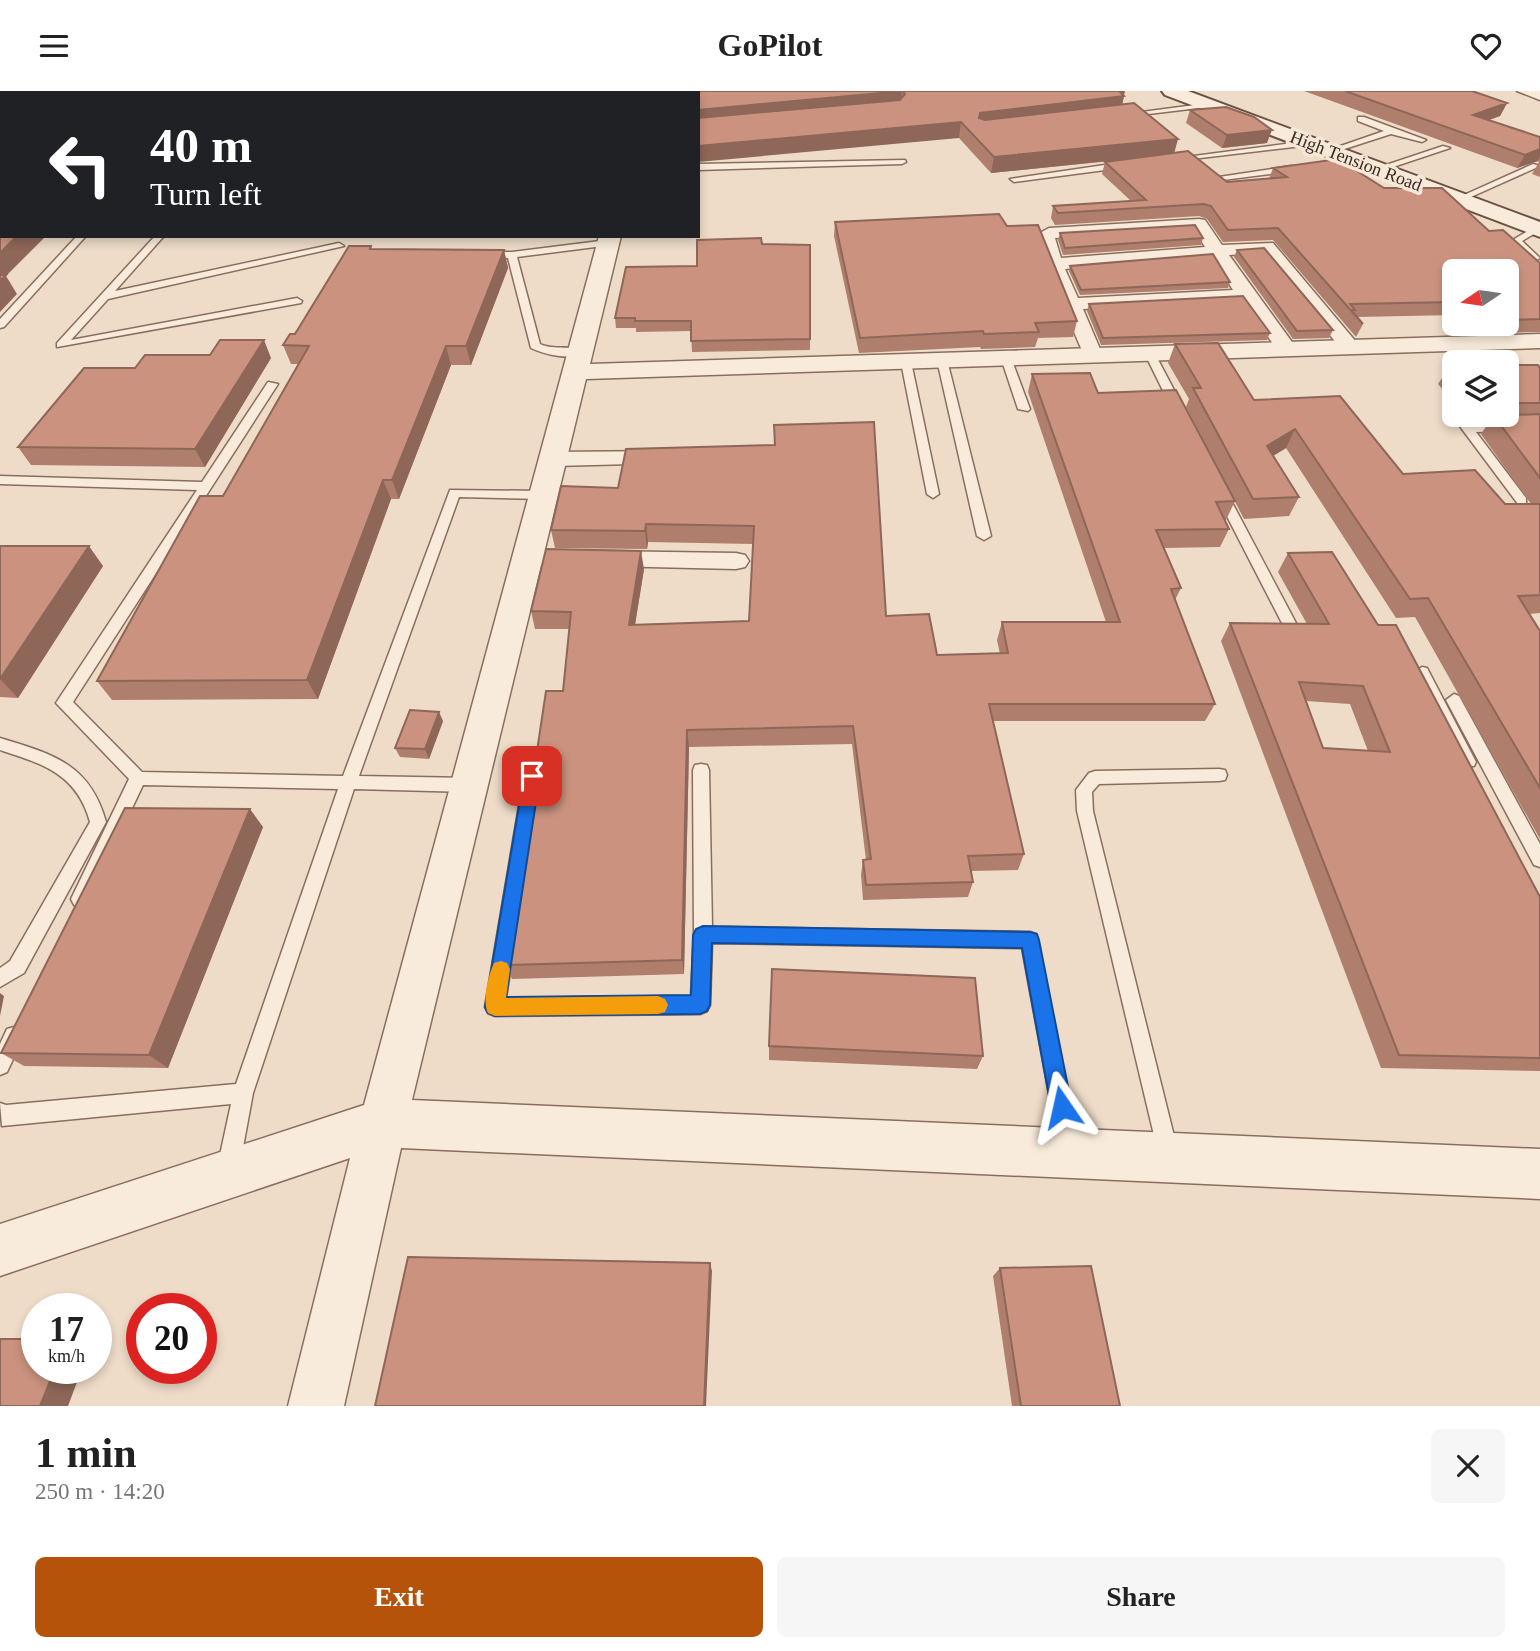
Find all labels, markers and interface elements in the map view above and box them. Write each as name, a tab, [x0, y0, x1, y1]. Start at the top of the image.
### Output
icon: menu	[35, 27, 73, 65]
text: GoPilot	[718, 27, 822, 63]
icon: heart	[1467, 27, 1505, 65]
text: 40 m	[150, 118, 252, 173]
icon: left	[35, 119, 126, 210]
street label: High Tension Road	[1287, 127, 1425, 195]
text: Turn left	[150, 176, 262, 212]
north arrow	[1442, 259, 1519, 336]
map controls	[1442, 259, 1519, 427]
button: layers	[1442, 350, 1519, 427]
pin	[502, 746, 562, 806]
icon: arrive	[513, 757, 551, 795]
position arrow	[1025, 1070, 1099, 1144]
speed limit sign: 20	[126, 1293, 217, 1384]
text: 17	[49, 1310, 84, 1349]
text: km/h	[48, 1346, 85, 1366]
button: close	[1431, 1429, 1505, 1503]
text: 1 min	[35, 1430, 137, 1476]
text: 250 m · 14:20	[35, 1479, 165, 1504]
button: Exit	[35, 1557, 763, 1637]
button: Share	[777, 1557, 1505, 1637]

